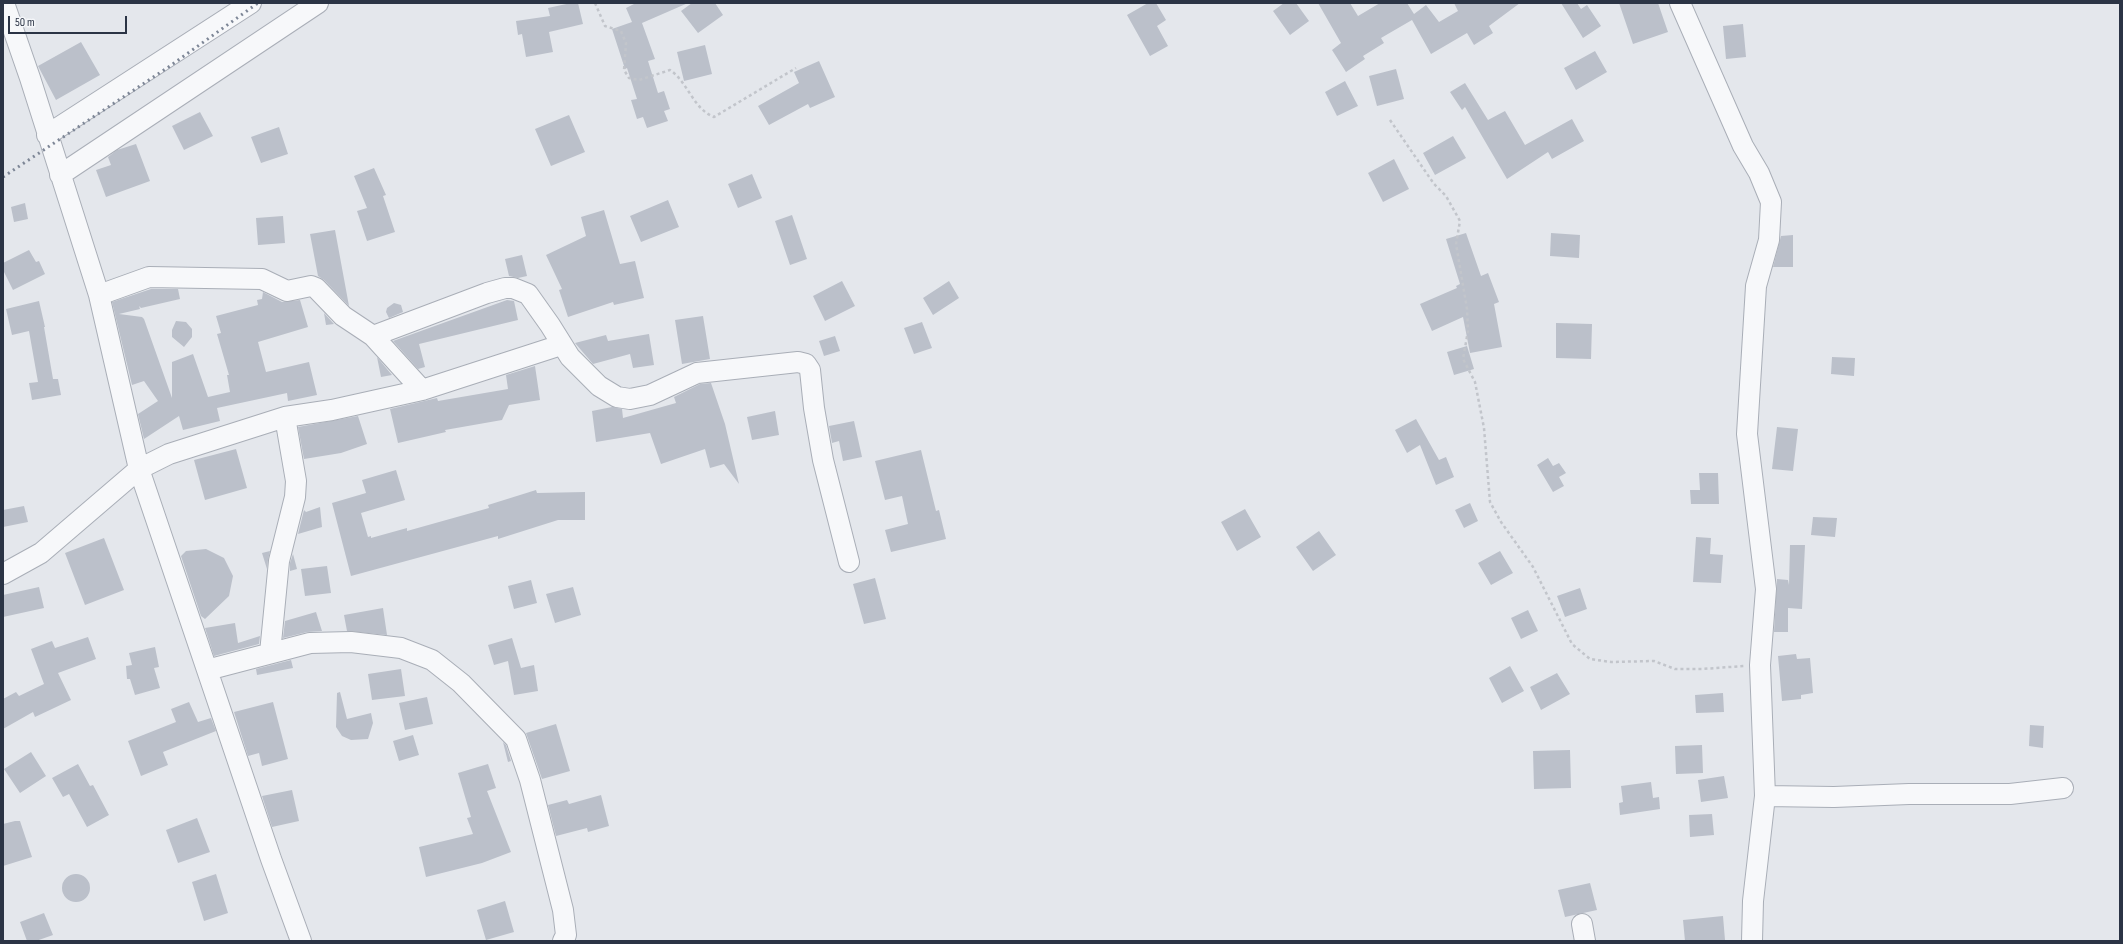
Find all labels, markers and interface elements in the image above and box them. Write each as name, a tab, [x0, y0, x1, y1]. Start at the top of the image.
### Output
scale bar	[10, 8, 129, 34]
text: 50 m	[15, 15, 35, 30]

